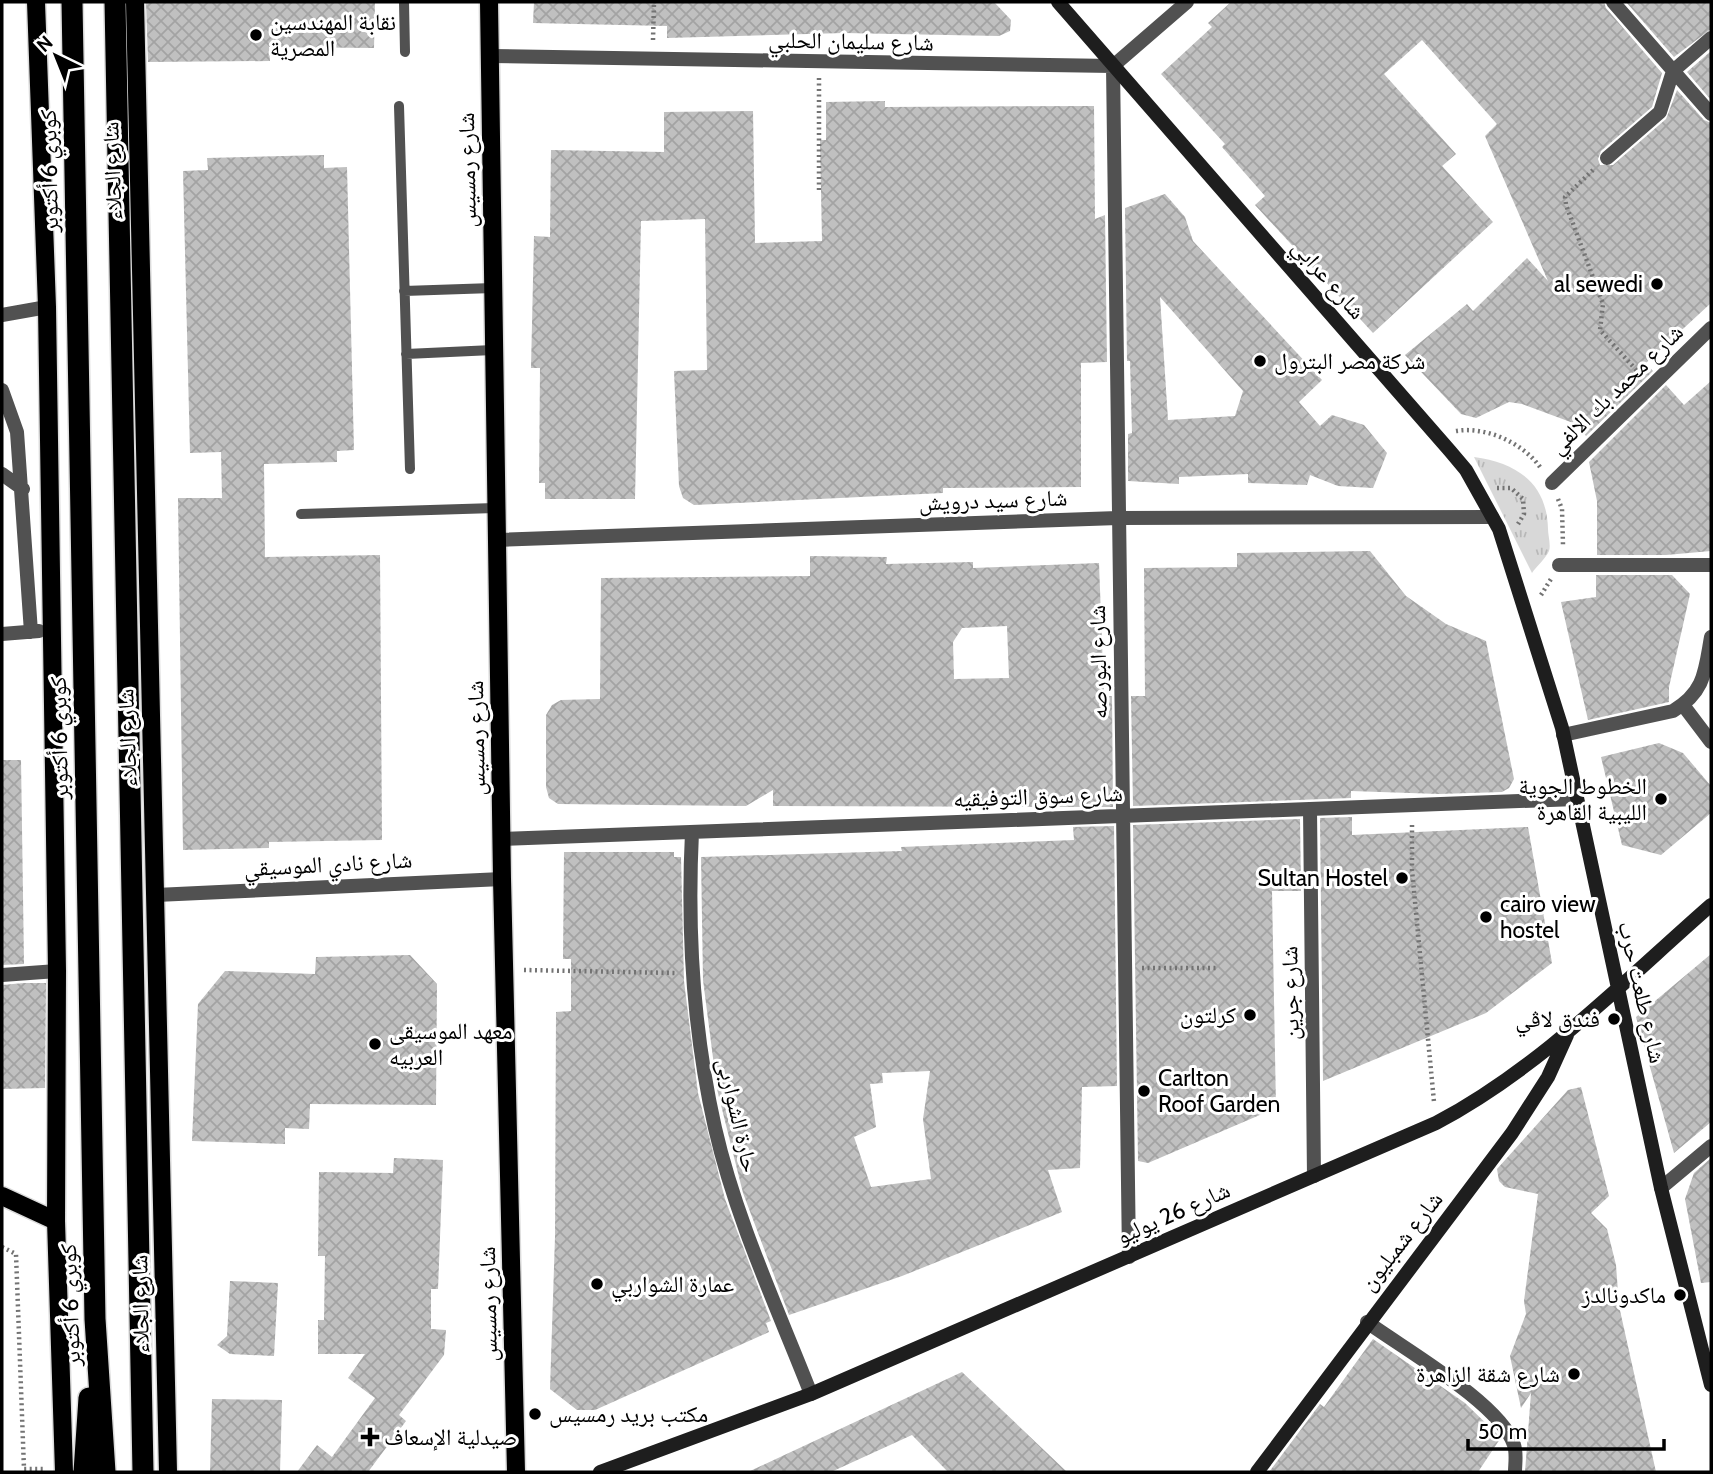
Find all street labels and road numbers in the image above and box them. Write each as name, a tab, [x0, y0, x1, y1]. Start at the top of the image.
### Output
street label: شارع سليمان الحلبي	[768, 26, 934, 61]
street label: كوبري 6 أكتوبر	[34, 109, 69, 234]
street label: شارع رمسيس	[452, 112, 483, 228]
street label: شارع الجلاء	[96, 121, 129, 221]
street label: شارع عرابي	[1283, 233, 1372, 328]
street label: شارع محمد بك الالفي	[1543, 318, 1692, 464]
street label: شارع سيد درويش	[918, 483, 1068, 518]
street label: شارع البورصه	[1083, 605, 1114, 719]
street label: كوبري 6 أكتوبر	[44, 676, 79, 801]
street label: شارع رمسيس	[461, 680, 492, 796]
street label: شارع الجلاء	[111, 688, 144, 788]
street label: شارع سوق التوفيقيه	[953, 779, 1123, 814]
street label: شارع نادي الموسيقي	[243, 846, 413, 887]
street label: شارع طلعت حرب	[1611, 918, 1672, 1066]
street label: شارع جرين	[1275, 946, 1306, 1040]
street label: حارة الشواربى	[711, 1055, 765, 1175]
street label: شارع 26 يوليو	[1112, 1175, 1235, 1251]
street label: شارع شمبليون	[1354, 1186, 1449, 1297]
street label: كوبري 6 أكتوبر	[54, 1242, 91, 1368]
street label: شارع رمسيس	[473, 1246, 504, 1362]
street label: شارع الجلاء	[125, 1254, 156, 1354]

